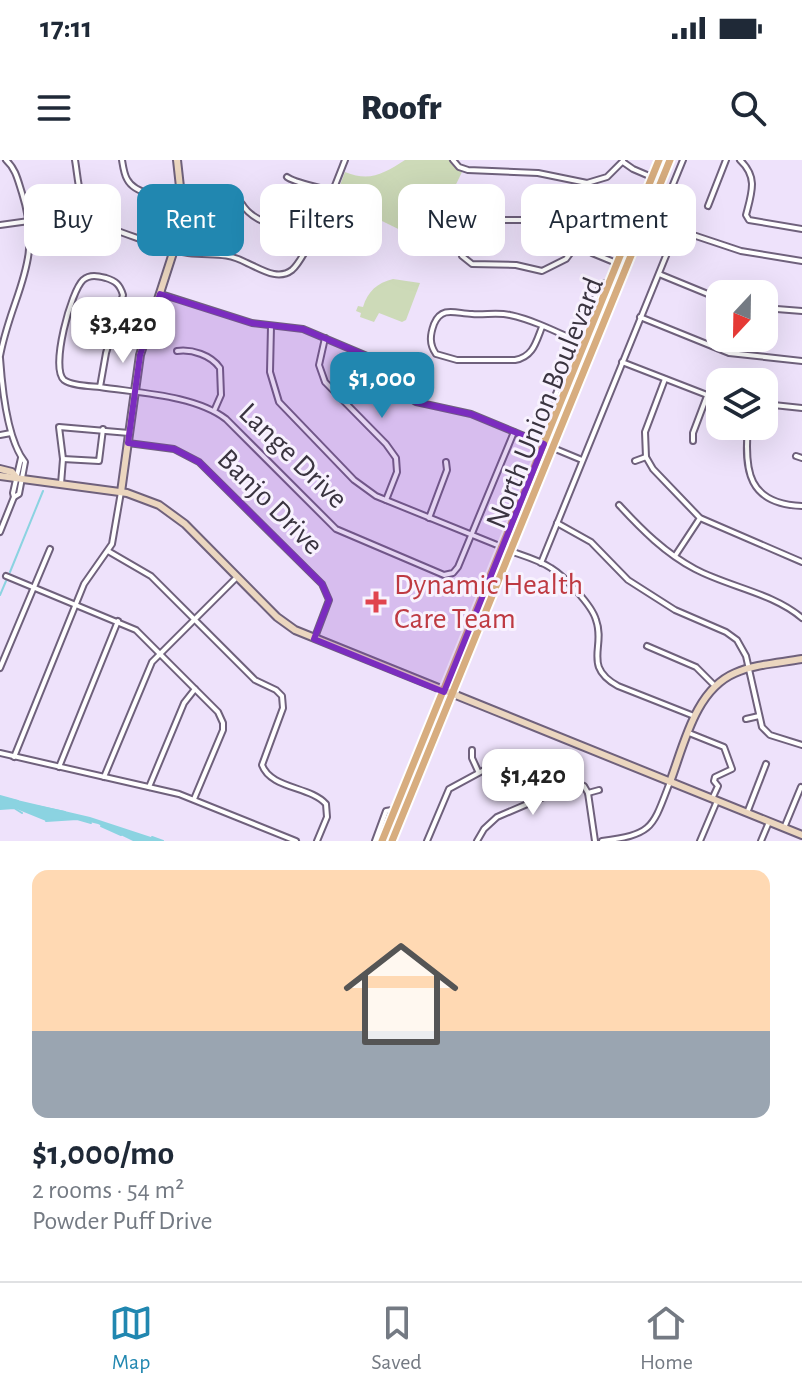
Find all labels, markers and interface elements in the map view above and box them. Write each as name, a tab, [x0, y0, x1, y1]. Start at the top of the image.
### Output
text: 17:11	[40, 13, 92, 43]
icon: menu	[32, 86, 76, 130]
icon: search	[726, 86, 770, 130]
text: Roofr	[361, 90, 441, 126]
chip: Buy	[24, 184, 121, 256]
chip: Rent	[137, 184, 244, 256]
chip: Filters	[260, 184, 382, 256]
chip: New	[398, 184, 505, 256]
chip: Apartment	[521, 184, 696, 256]
street label: North Union Boulevard	[481, 273, 609, 533]
north arrow	[706, 280, 778, 352]
map controls	[706, 280, 778, 440]
pin: $3,420	[58, 297, 188, 365]
text: $3,420	[89, 310, 157, 336]
pin: $1,000	[317, 352, 447, 420]
text: $1,000	[348, 365, 416, 391]
button: layers	[706, 368, 778, 440]
street label: Lange Drive	[233, 398, 353, 514]
street label: Banjo Drive	[212, 444, 328, 560]
place label: Dynamic Health Care Team	[394, 570, 583, 634]
marker: Dynamic Health Care Team	[365, 591, 387, 613]
pin: $1,420	[468, 749, 598, 817]
text: $1,420	[500, 762, 566, 788]
icon: home	[329, 922, 473, 1066]
text: $1,000/mo	[32, 1137, 174, 1171]
text: 2 rooms · 54 m²	[32, 1177, 184, 1203]
text: Powder Puff Drive	[32, 1208, 212, 1234]
tab: Map	[109, 1301, 153, 1375]
tab: Saved	[371, 1301, 422, 1375]
tab: Home	[640, 1301, 693, 1375]

